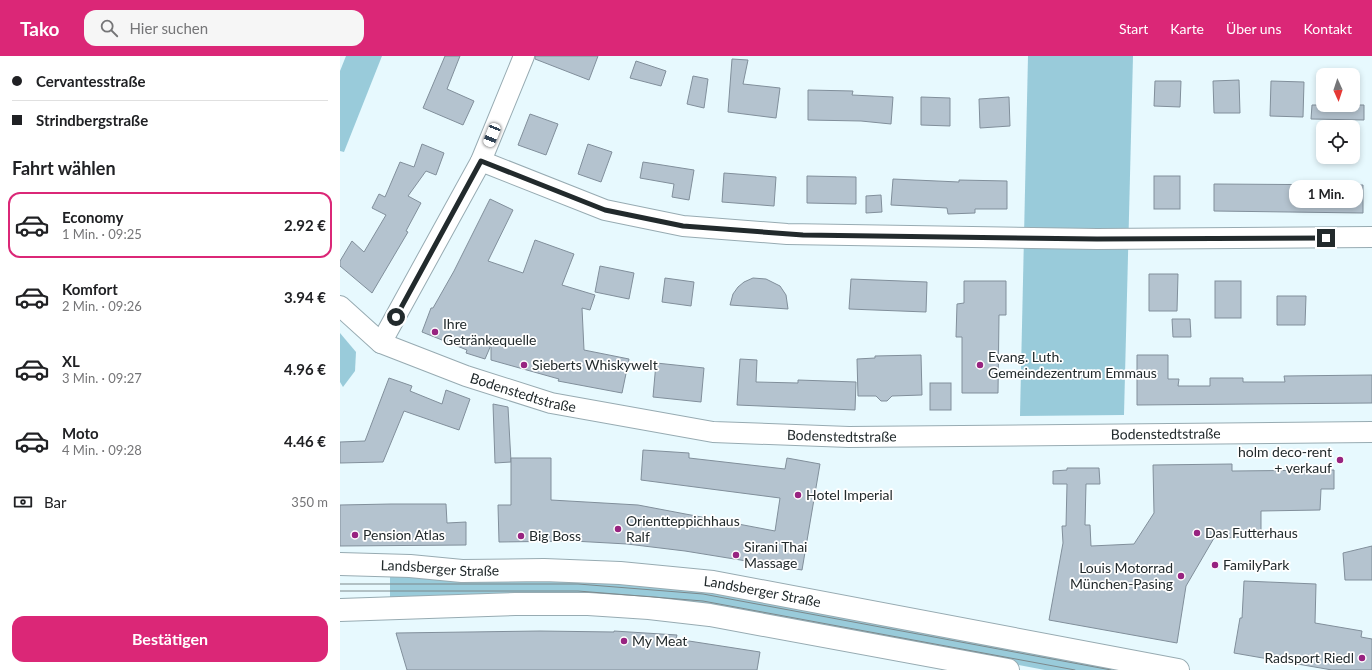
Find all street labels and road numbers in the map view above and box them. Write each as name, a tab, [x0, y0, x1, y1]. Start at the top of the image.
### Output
street label: Bodenstedtstraße	[468, 369, 578, 415]
street label: Bodenstedtstraße	[1111, 424, 1221, 442]
street label: Bodenstedtstraße	[787, 426, 897, 445]
street label: Landsberger Straße	[380, 556, 499, 579]
street label: Landsberger Straße	[703, 572, 822, 610]

